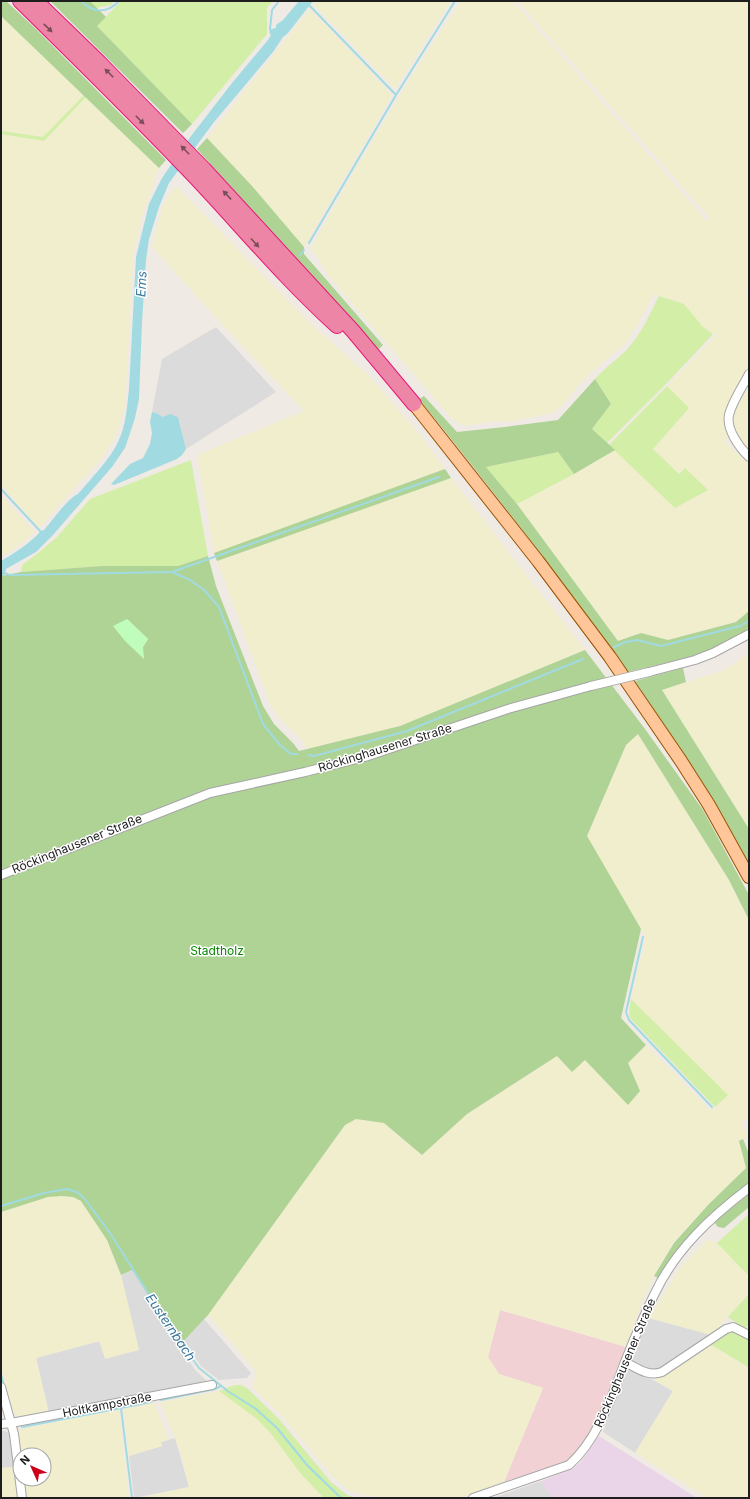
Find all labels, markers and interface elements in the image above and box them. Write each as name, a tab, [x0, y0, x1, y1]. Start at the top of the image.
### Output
one-way arrow	[43, 23, 53, 33]
one-way arrow	[105, 68, 114, 78]
one-way arrow	[135, 115, 145, 125]
one-way arrow	[180, 145, 190, 155]
one-way arrow	[222, 189, 231, 200]
one-way arrow	[250, 238, 259, 248]
water label: Ems	[132, 270, 150, 297]
street label: Röckinghausener Straße	[316, 720, 454, 775]
street label: Röckinghausener Straße	[10, 811, 144, 877]
park label: Stadtholz	[190, 943, 244, 958]
water label: Eusternbach	[143, 1290, 200, 1364]
street label: Röckinghausener Straße	[590, 1296, 659, 1430]
street label: Holtkampstraße	[61, 1389, 153, 1420]
north arrow	[12, 1447, 52, 1487]
text: N	[17, 1452, 33, 1468]

